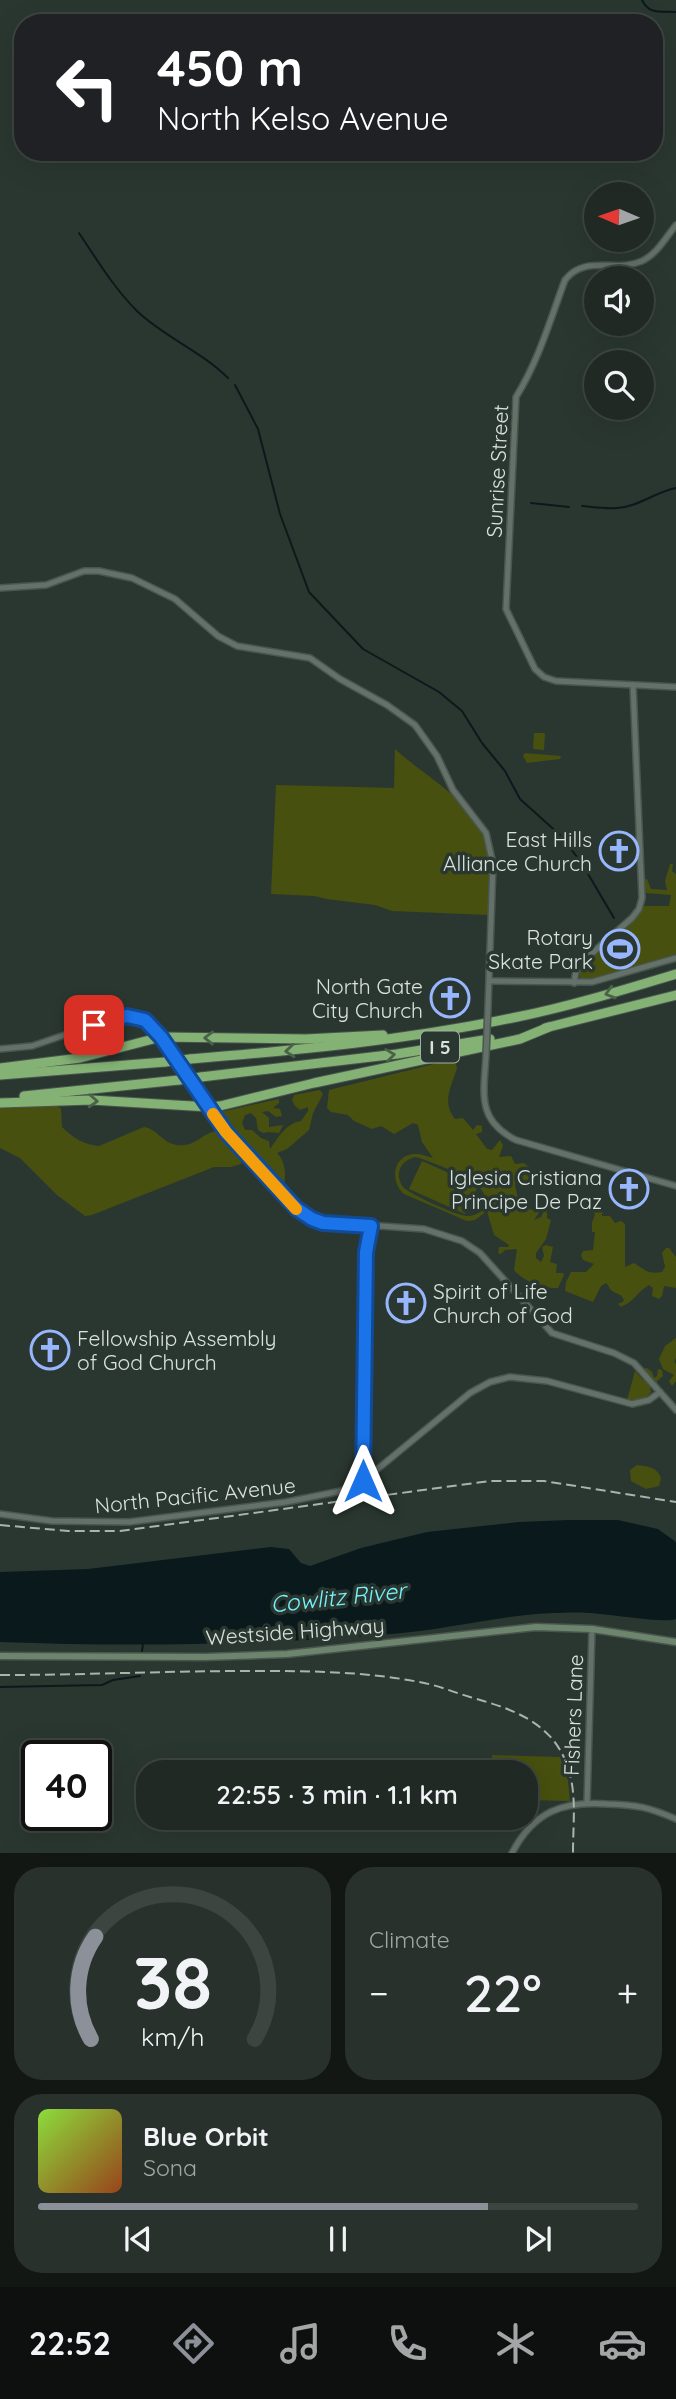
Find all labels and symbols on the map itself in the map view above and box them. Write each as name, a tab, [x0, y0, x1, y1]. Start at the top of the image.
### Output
north arrow	[584, 182, 654, 252]
street label: Sunrise Street	[481, 404, 513, 538]
place label: East Hills Alliance Church	[443, 826, 592, 876]
church icon: East Hills Alliance Church	[598, 830, 640, 872]
place label: Rotary Skate Park	[488, 924, 593, 974]
sports icon: Rotary Skate Park	[599, 928, 641, 970]
place label: North Gate City Church	[312, 973, 423, 1023]
church icon: North Gate City Church	[429, 977, 471, 1019]
one-way arrow	[604, 985, 616, 1000]
pin	[64, 995, 124, 1055]
one-way arrow	[203, 1030, 213, 1046]
road number: I 5	[421, 1032, 459, 1063]
one-way arrow	[285, 1043, 296, 1058]
one-way arrow	[384, 1048, 396, 1063]
one-way arrow	[87, 1093, 98, 1108]
place label: Iglesia Cristiana Principe De Paz	[449, 1164, 602, 1214]
church icon: Iglesia Cristiana Principe De Paz	[608, 1168, 650, 1210]
place label: Spirit of Life Church of God	[433, 1278, 573, 1328]
church icon: Spirit of Life Church of God	[385, 1282, 427, 1324]
place label: Fellowship Assembly of God Church	[77, 1325, 276, 1375]
church icon: Fellowship Assembly of God Church	[29, 1329, 71, 1371]
position arrow	[326, 1444, 400, 1518]
street label: North Pacific Avenue	[93, 1472, 297, 1518]
water label: Cowlitz River	[269, 1575, 410, 1619]
street label: Westside Highway	[205, 1612, 385, 1650]
street label: Fishers Lane	[558, 1654, 588, 1776]
speed limit sign: 40	[21, 1740, 112, 1831]

